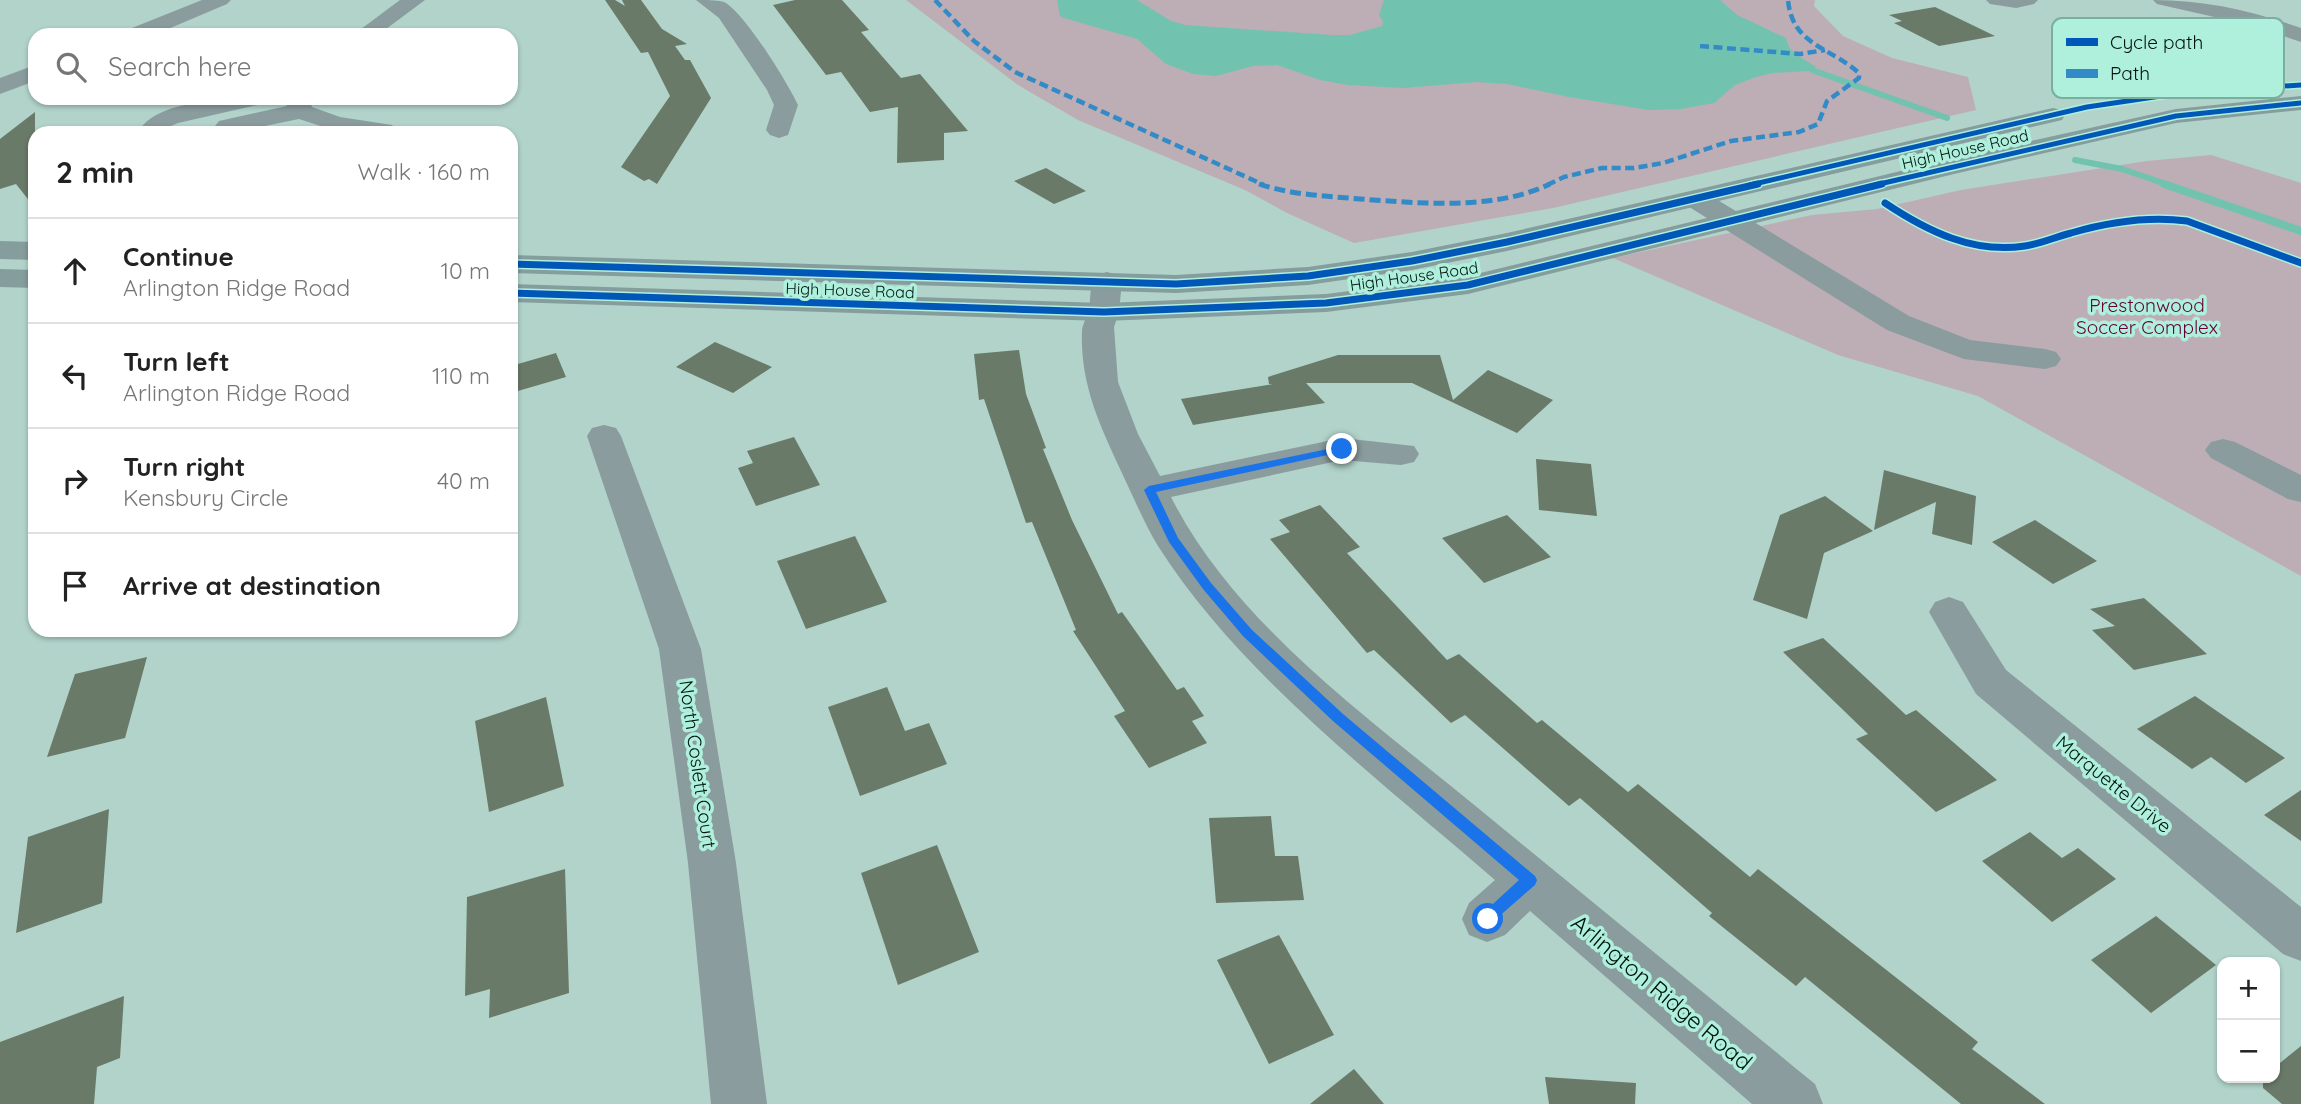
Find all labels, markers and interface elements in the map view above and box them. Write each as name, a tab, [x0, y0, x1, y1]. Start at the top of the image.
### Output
legend	[2052, 18, 2284, 98]
search box	[28, 28, 518, 105]
text: Cycle path	[2110, 30, 2203, 54]
icon: search	[52, 48, 90, 86]
text: Search here	[108, 50, 252, 83]
text: Path	[2110, 61, 2150, 85]
street label: High House Road	[1900, 125, 2030, 173]
text: 2 min	[56, 153, 134, 191]
text: Walk · 160 m	[358, 157, 490, 186]
text: Continue	[123, 240, 234, 273]
icon: ahead	[56, 252, 94, 290]
text: 10 m	[441, 256, 490, 285]
street label: High House Road	[1349, 257, 1479, 295]
text: Arlington Ridge Road	[123, 273, 350, 302]
street label: High House Road	[785, 278, 915, 302]
park label: Prestonwood Soccer Complex	[2076, 293, 2218, 339]
text: Turn left	[123, 345, 230, 378]
icon: left	[56, 357, 94, 395]
text: 110 m	[432, 361, 490, 390]
text: Arlington Ridge Road	[123, 378, 350, 407]
route end	[1326, 433, 1357, 464]
text: Turn right	[123, 450, 245, 483]
icon: right	[56, 462, 94, 500]
text: 40 m	[437, 466, 490, 495]
text: Kensbury Circle	[123, 483, 289, 512]
icon: arrive	[56, 567, 94, 605]
text: Arrive at destination	[123, 569, 381, 602]
street label: North Coslett Court	[674, 679, 722, 849]
street label: Marquette Drive	[2051, 730, 2177, 838]
route start	[1472, 903, 1503, 934]
street label: Arlington Ridge Road	[1566, 908, 1758, 1076]
map controls	[2217, 957, 2280, 1083]
button: +	[2217, 957, 2280, 1020]
button: −	[2217, 1020, 2280, 1083]

